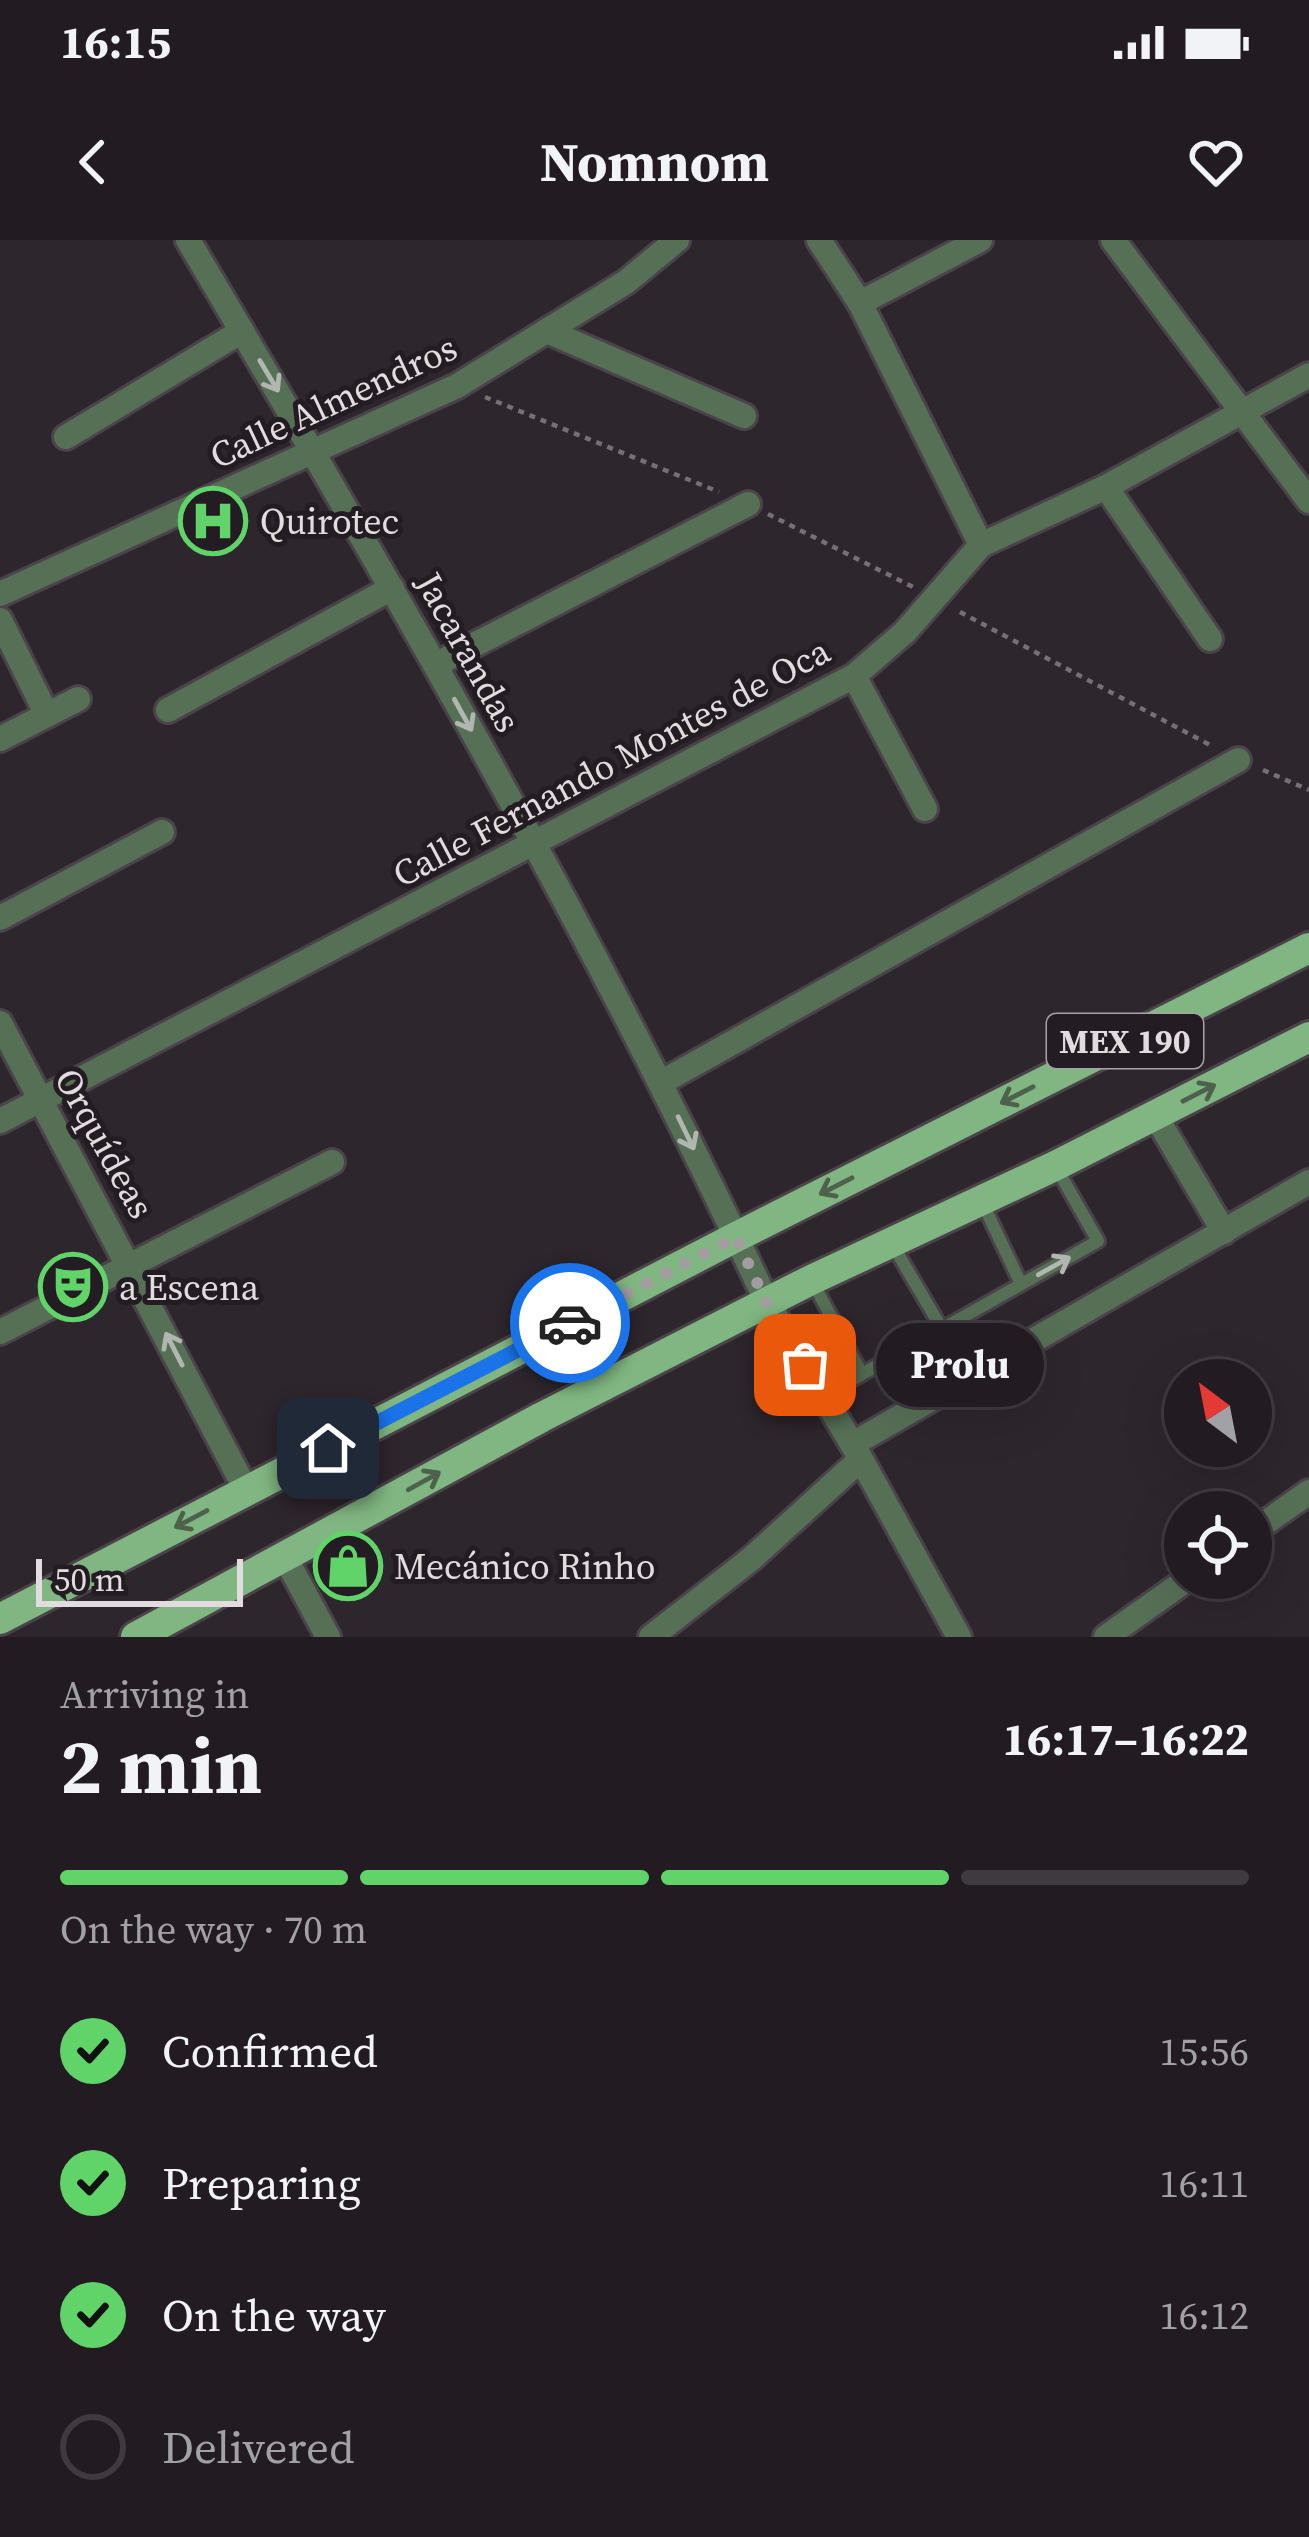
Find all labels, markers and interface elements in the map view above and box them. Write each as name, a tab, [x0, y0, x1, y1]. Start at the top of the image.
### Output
text: 16:15	[60, 11, 171, 73]
text: Nomnom	[540, 125, 769, 199]
icon: back	[60, 129, 126, 195]
icon: heart	[1183, 129, 1249, 195]
street label: Calle Almendros	[202, 323, 465, 480]
one-way arrow	[257, 359, 281, 393]
hospital icon: Quirotec	[178, 486, 248, 556]
place label: Quirotec	[260, 497, 399, 546]
street label: Jacarandas	[404, 563, 532, 741]
street label: Calle Fernando Montes de Oca	[384, 626, 839, 899]
one-way arrow	[451, 697, 475, 732]
road number: MEX 190	[1047, 1014, 1203, 1068]
street label: Orquídeas	[43, 1059, 166, 1227]
one-way arrow	[1181, 1080, 1217, 1103]
one-way arrow	[1000, 1084, 1035, 1107]
one-way arrow	[676, 1114, 698, 1150]
one-way arrow	[818, 1176, 854, 1199]
theatre icon: a Escena	[38, 1252, 108, 1322]
one-way arrow	[1036, 1254, 1071, 1277]
place label: a Escena	[119, 1263, 260, 1312]
courier	[510, 1263, 630, 1383]
icon: car	[537, 1290, 603, 1356]
pin	[754, 1314, 856, 1416]
callout: Prolu	[877, 1323, 1045, 1407]
one-way arrow	[161, 1331, 184, 1367]
icon: bag	[772, 1332, 838, 1398]
text: Prolu	[910, 1338, 1010, 1391]
north arrow	[1164, 1359, 1272, 1467]
map controls	[1164, 1359, 1272, 1599]
pin	[277, 1397, 379, 1499]
icon: home	[295, 1415, 361, 1481]
one-way arrow	[406, 1469, 441, 1492]
button: locate	[1164, 1491, 1272, 1599]
one-way arrow	[174, 1508, 209, 1531]
shop icon: Mecánico Rinho	[313, 1531, 383, 1601]
place label: Mecánico Rinho	[394, 1542, 655, 1591]
scale bar	[36, 1553, 243, 1606]
text: 50 m	[54, 1557, 124, 1602]
text: Arriving in	[60, 1668, 249, 1721]
text: 16:17–16:22	[1003, 1708, 1249, 1770]
text: 2 min	[60, 1712, 262, 1819]
text: On the way · 70 m	[60, 1903, 367, 1956]
icon: check	[60, 2018, 126, 2084]
text: Confirmed	[162, 2020, 378, 2082]
text: 15:56	[1159, 2025, 1249, 2078]
icon: check	[60, 2150, 126, 2216]
text: Preparing	[162, 2152, 361, 2214]
text: 16:11	[1159, 2157, 1249, 2210]
icon: check	[60, 2282, 126, 2348]
text: On the way	[162, 2284, 386, 2346]
text: 16:12	[1159, 2289, 1249, 2342]
text: Delivered	[162, 2416, 354, 2478]

